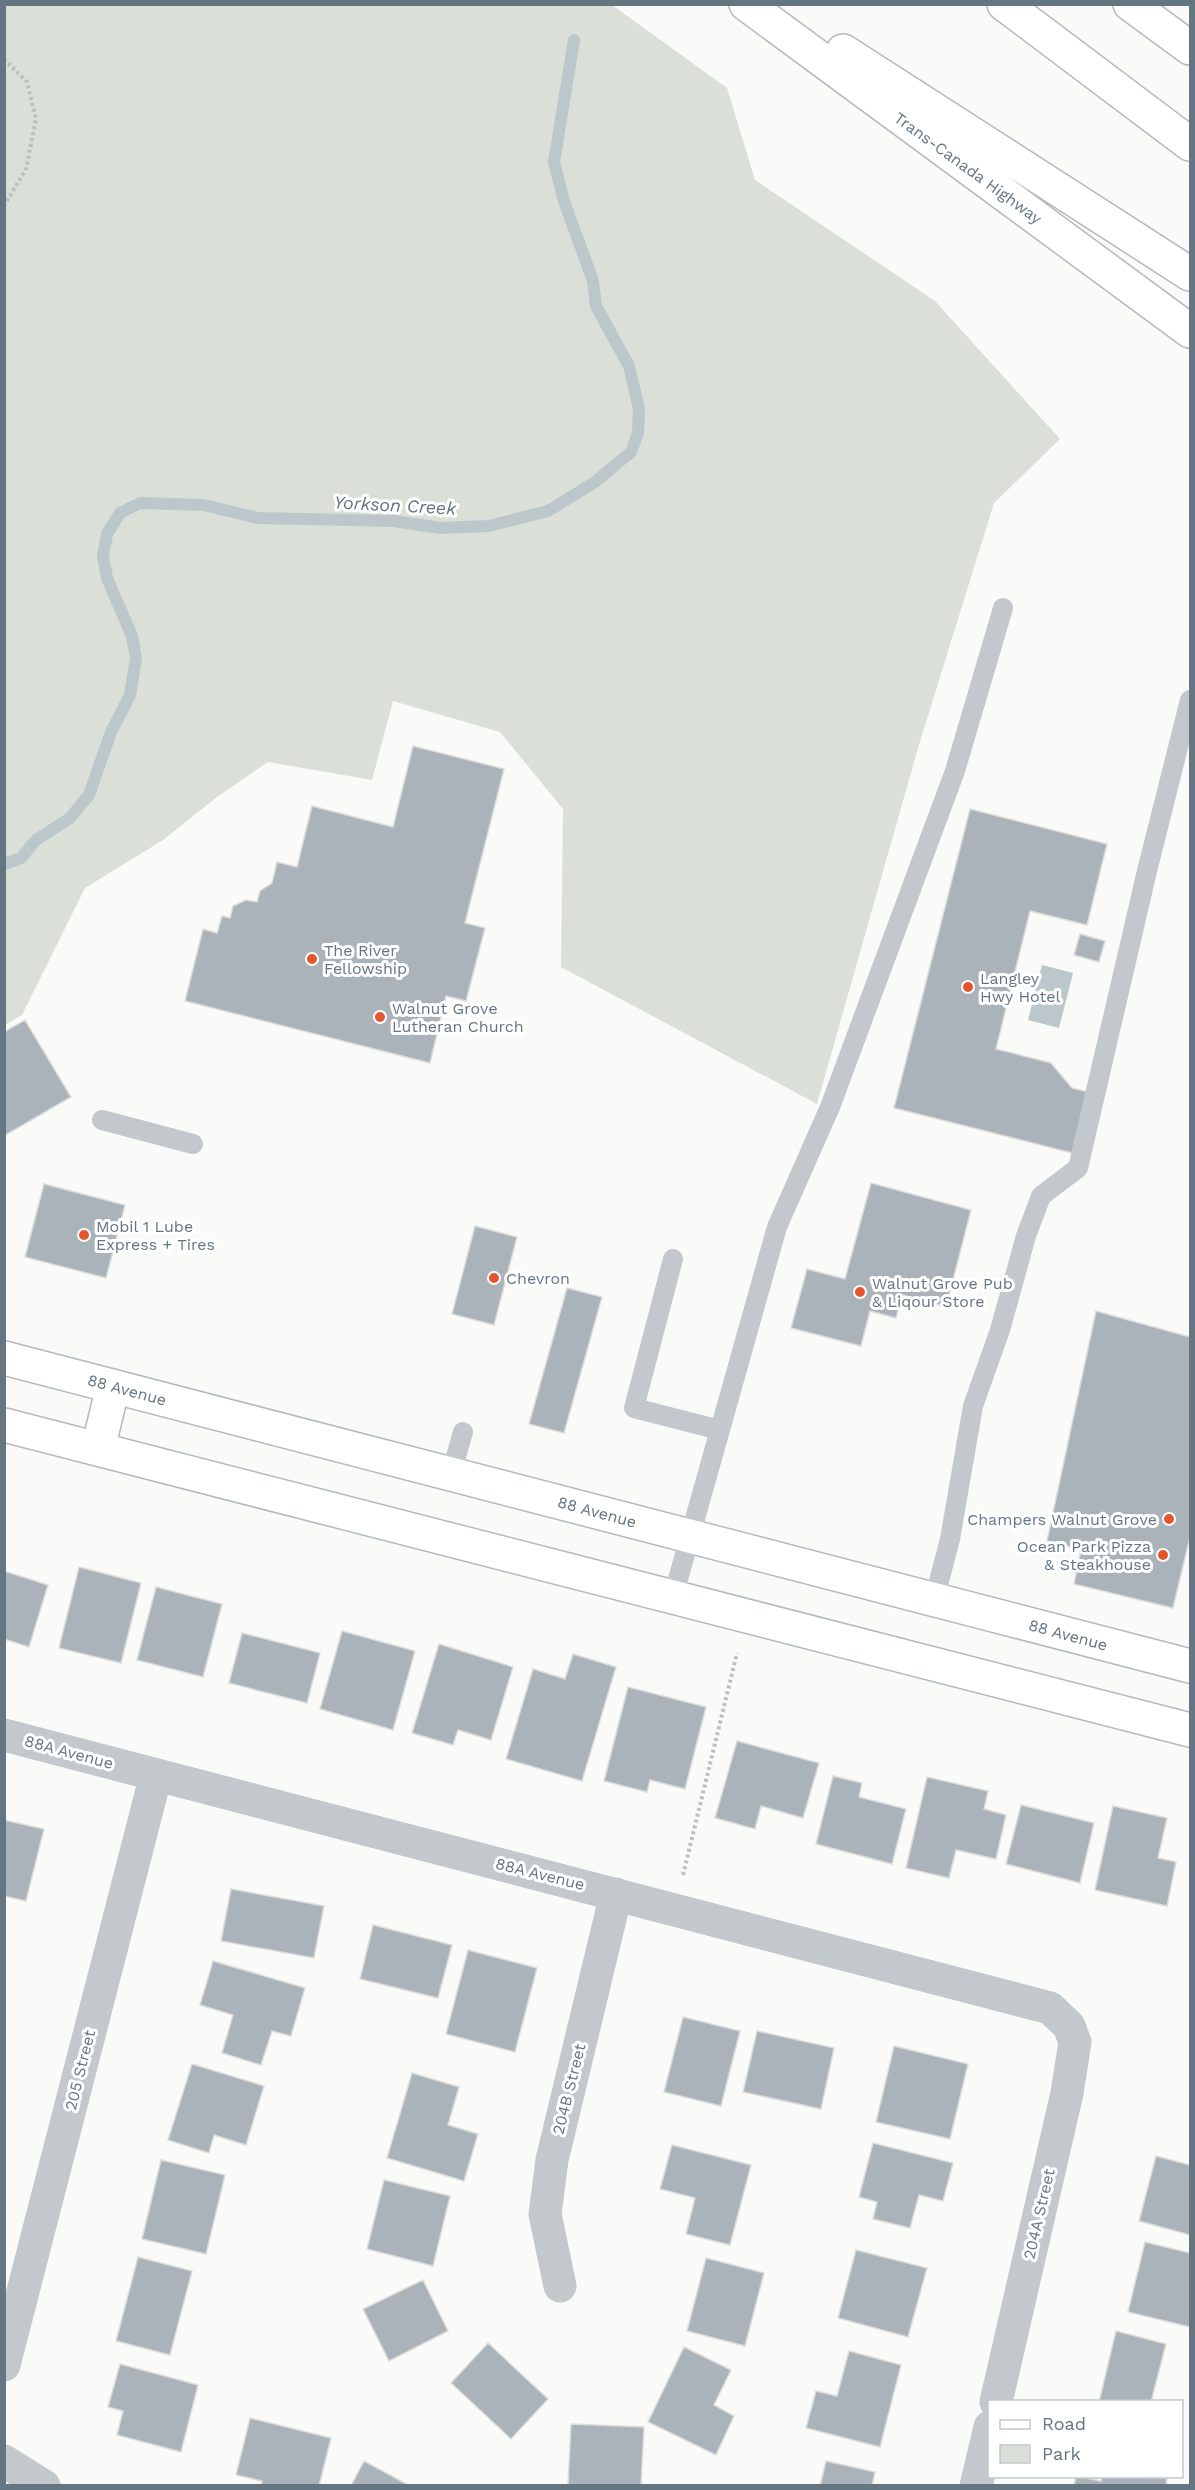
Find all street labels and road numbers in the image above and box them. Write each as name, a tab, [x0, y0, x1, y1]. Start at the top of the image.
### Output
street label: Trans-Canada Highway	[890, 108, 1046, 228]
street label: 88 Avenue	[85, 1370, 169, 1410]
street label: 88 Avenue	[555, 1492, 639, 1532]
street label: 88 Avenue	[1026, 1615, 1110, 1655]
street label: 88A Avenue	[23, 1731, 115, 1773]
street label: 88A Avenue	[494, 1854, 586, 1894]
street label: 205 Street	[61, 2028, 99, 2112]
street label: 204B Street	[549, 2041, 590, 2136]
street label: 204A Street	[1019, 2166, 1059, 2261]

